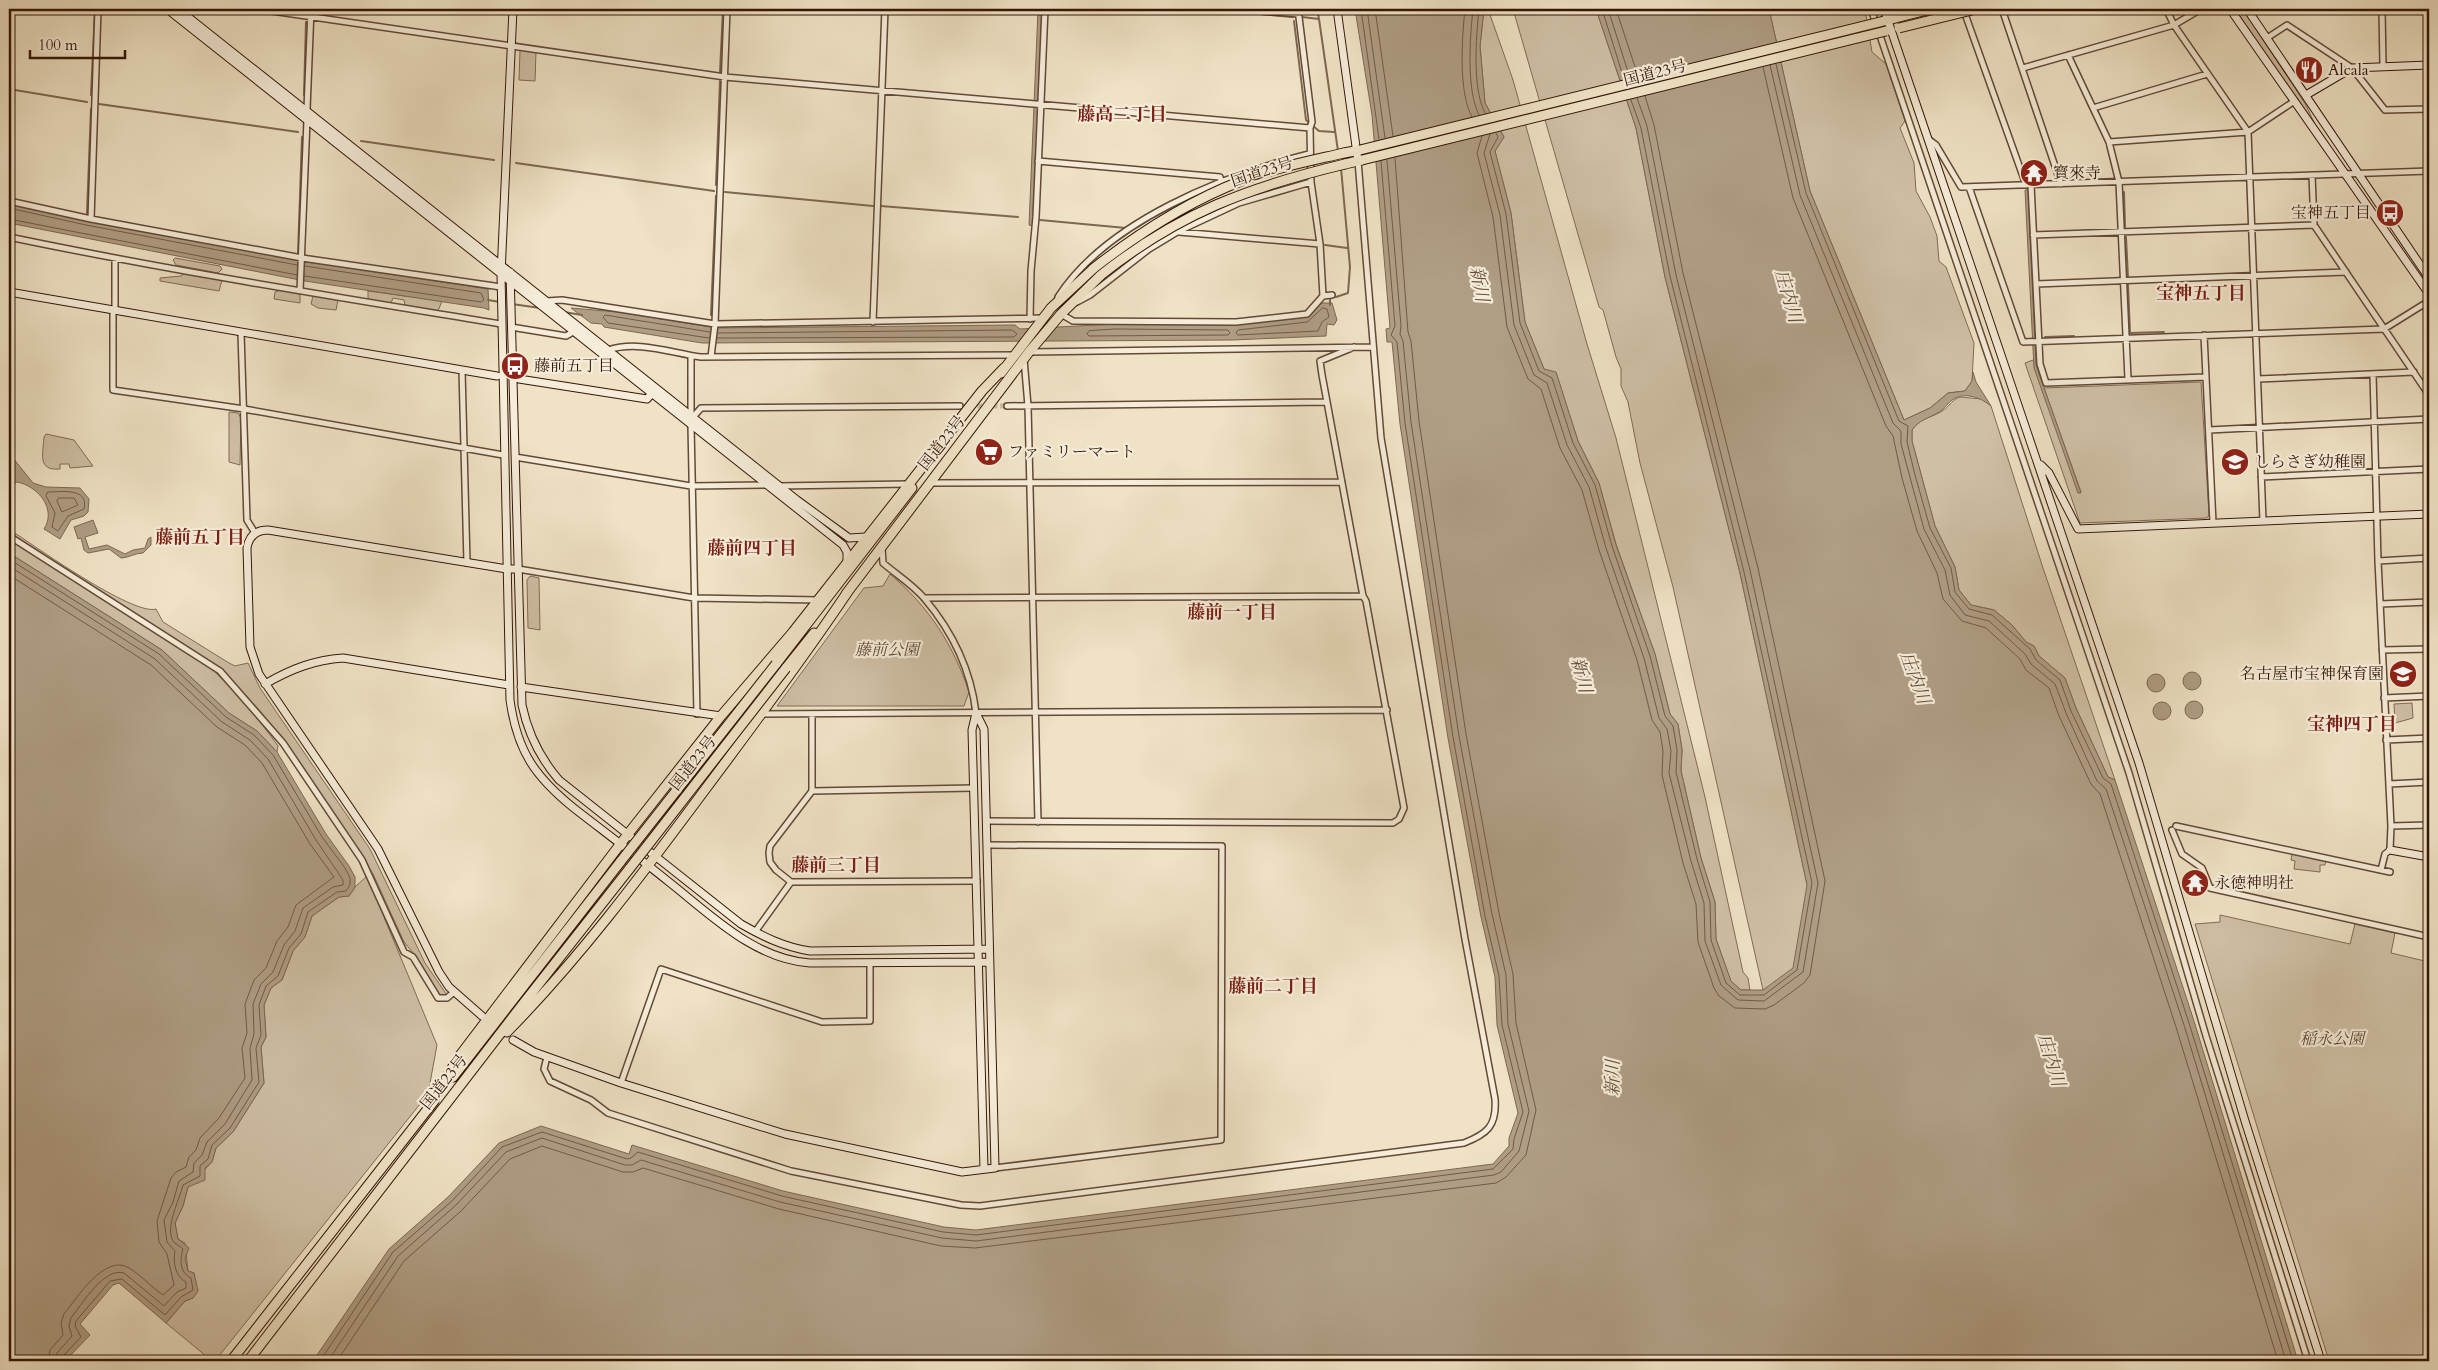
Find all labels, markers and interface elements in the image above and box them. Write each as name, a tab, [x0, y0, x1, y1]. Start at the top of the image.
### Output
scale bar	[30, 28, 125, 60]
text: 100 m	[38, 35, 78, 55]
street label: 国道23号	[1621, 55, 1689, 91]
restaurant icon: Alcala	[2294, 55, 2324, 85]
place label: Alcala	[2328, 59, 2369, 81]
district label: 藤高二丁目	[1077, 102, 1167, 127]
street label: 国道23号	[1228, 152, 1296, 192]
temple icon: 寳來寺	[2019, 158, 2049, 188]
place label: 寳來寺	[2053, 162, 2101, 184]
bus stop icon: 宝神五丁目	[2375, 198, 2405, 228]
place label: 宝神五丁目	[2291, 202, 2371, 224]
water label: 新川	[1463, 264, 1495, 306]
water label: 庄内川	[1769, 267, 1808, 327]
district label: 宝神五丁目	[2156, 281, 2246, 306]
bus stop icon: 藤前五丁目	[500, 351, 530, 381]
place label: 藤前五丁目	[534, 355, 614, 377]
street label: 国道23号	[914, 411, 970, 475]
supermarket icon: ファミリーマート	[974, 437, 1004, 467]
place label: ファミリーマート	[1008, 441, 1136, 463]
school or university icon: しらさぎ幼稚園	[2220, 447, 2250, 477]
place label: しらさぎ幼稚園	[2254, 451, 2366, 473]
district label: 藤前五丁目	[155, 525, 245, 550]
district label: 藤前四丁目	[707, 536, 797, 561]
district label: 藤前一丁目	[1187, 600, 1277, 625]
park label: 藤前公園	[855, 639, 922, 661]
water label: 庄内川	[1894, 648, 1937, 710]
water label: 新川	[1564, 654, 1598, 698]
school or university icon: 名古屋市宝神保育園	[2388, 659, 2418, 689]
place label: 名古屋市宝神保育園	[2240, 663, 2384, 685]
district label: 宝神四丁目	[2307, 712, 2397, 737]
street label: 国道23号	[665, 731, 721, 795]
district label: 藤前三丁目	[791, 853, 881, 878]
temple icon: 永徳神明社	[2180, 868, 2210, 898]
place label: 永徳神明社	[2214, 872, 2294, 894]
district label: 藤前二丁目	[1228, 974, 1318, 999]
park label: 稲永公園	[2300, 1028, 2367, 1050]
water label: 庄内川	[2031, 1031, 2071, 1091]
street label: 国道23号	[416, 1050, 472, 1114]
water label: 新川	[1600, 1058, 1626, 1096]

